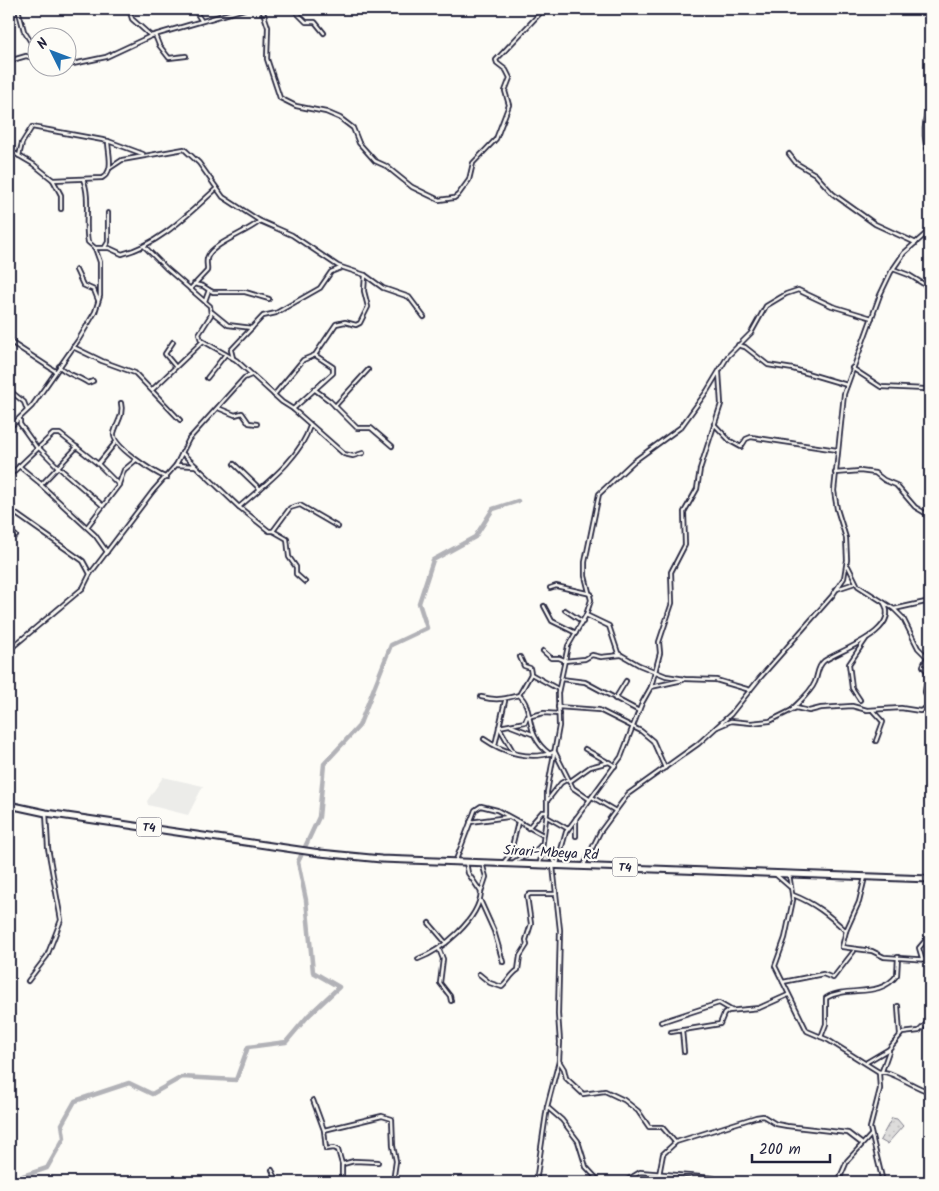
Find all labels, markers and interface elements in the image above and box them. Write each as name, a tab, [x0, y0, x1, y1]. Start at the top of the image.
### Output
north arrow	[28, 28, 78, 78]
text: N	[32, 33, 54, 55]
road number: T4	[136, 818, 162, 836]
street label: Sirari-Mbeya Rd	[503, 840, 600, 867]
road number: T4	[612, 858, 638, 876]
scale bar	[752, 1131, 829, 1163]
text: 200 m	[759, 1138, 801, 1162]

